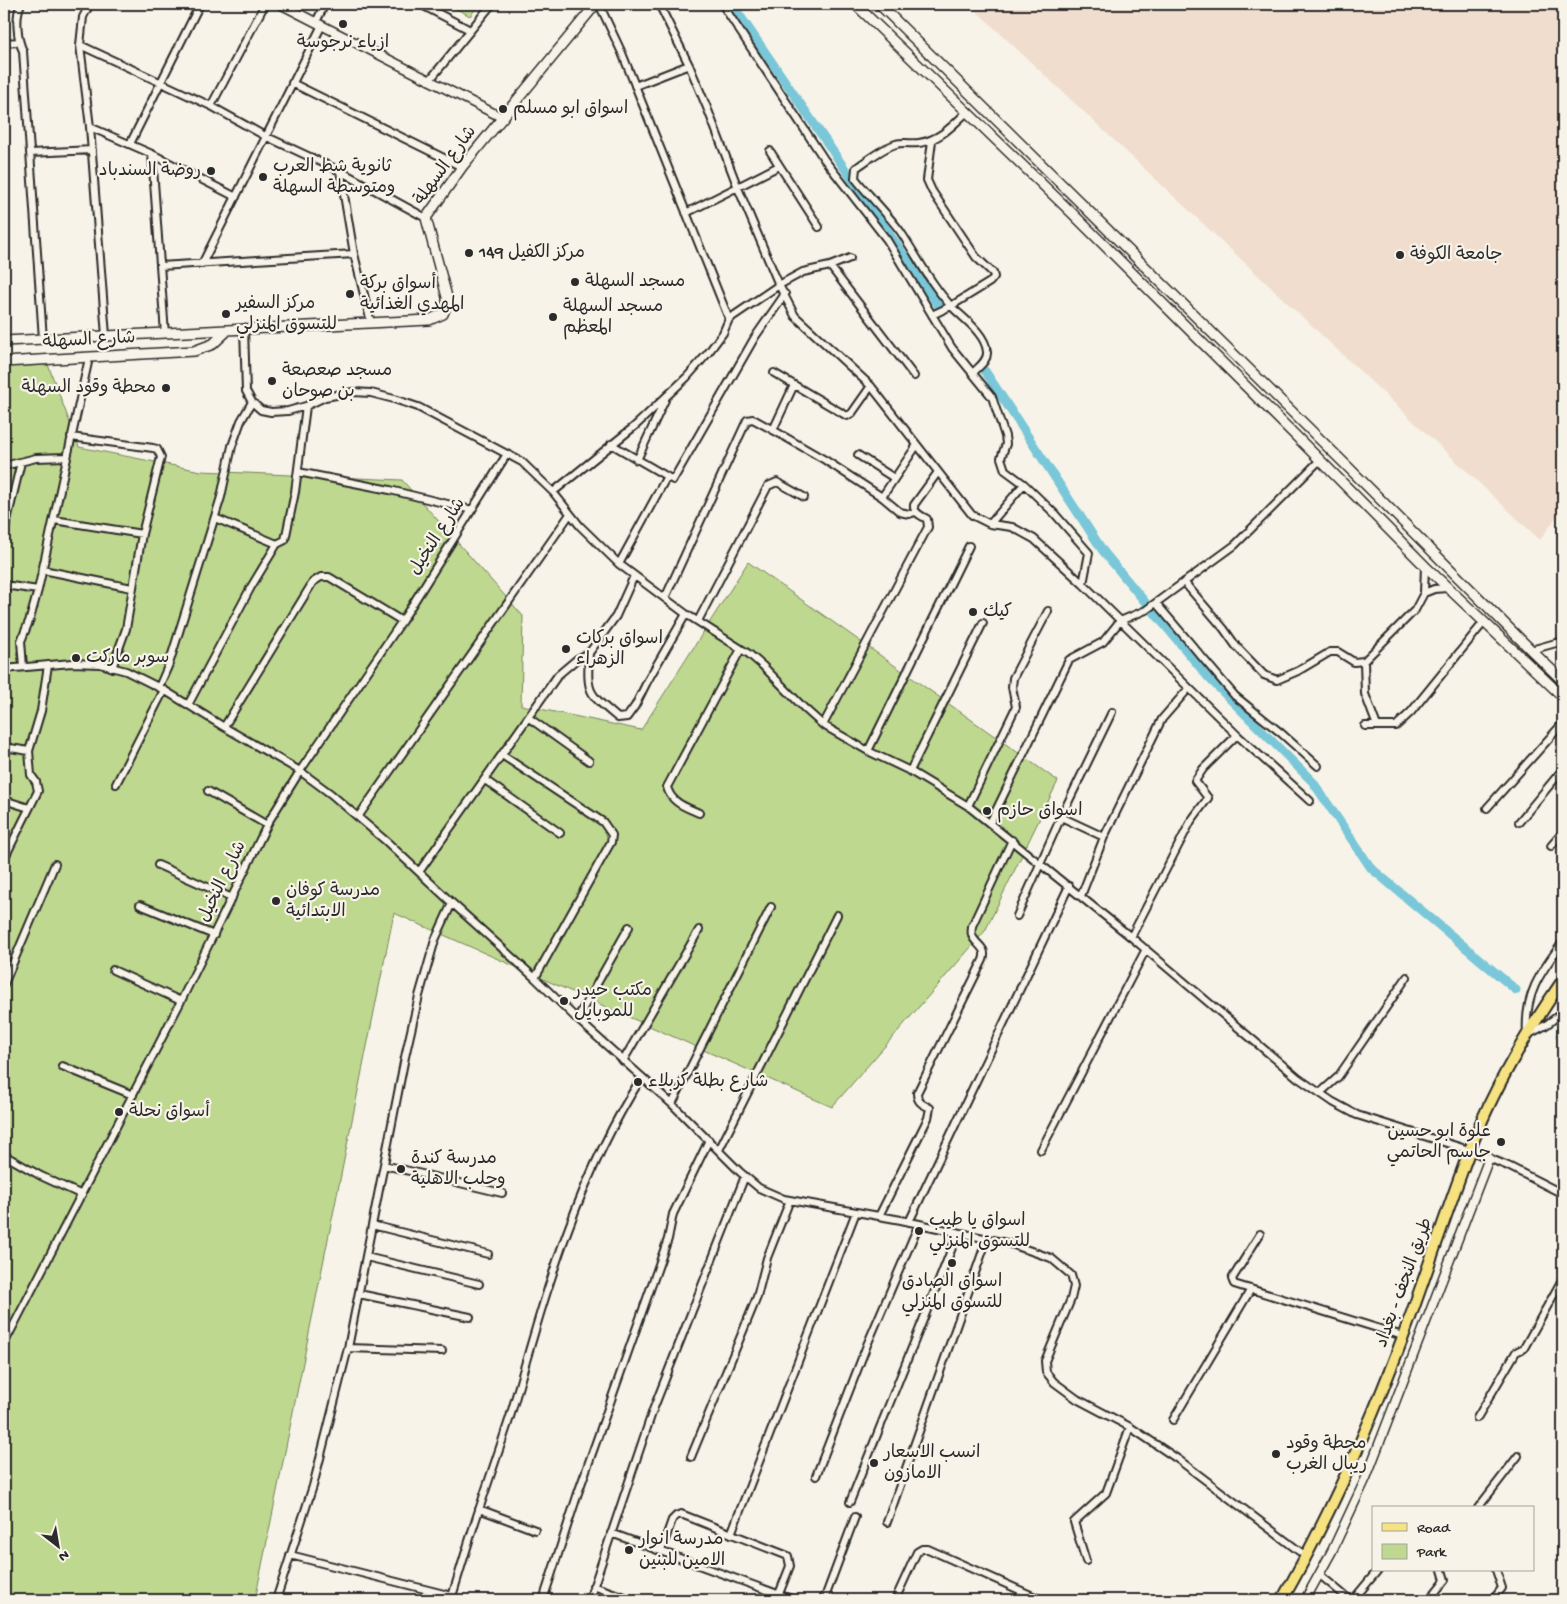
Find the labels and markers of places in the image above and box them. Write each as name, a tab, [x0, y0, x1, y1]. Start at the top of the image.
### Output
marker: ازياء نرجوسة	[337, 18, 349, 30]
place label: ازياء نرجوسة	[297, 33, 389, 54]
place label: اسواق ابو مسلم	[513, 99, 628, 121]
marker: اسواق ابو مسلم	[497, 103, 509, 115]
place label: ثانوية شط العرب ومتوسطة السهلة	[273, 157, 395, 199]
place label: روضة السندباد	[99, 161, 201, 182]
marker: روضة السندباد	[205, 165, 217, 177]
marker: ثانوية شط العرب ومتوسطة السهلة	[257, 171, 269, 183]
place label: مركز الكفيل 149	[478, 243, 585, 264]
place label: جامعة الكوفة	[1410, 245, 1502, 266]
marker: مركز الكفيل 149	[463, 247, 475, 259]
marker: جامعة الكوفة	[1394, 249, 1406, 261]
place label: أسواق بركة المهدي الغذائية	[360, 272, 465, 316]
place label: مسجد السهلة	[585, 272, 685, 293]
marker: مسجد السهلة	[569, 276, 581, 288]
marker: أسواق بركة المهدي الغذائية	[344, 288, 356, 300]
place label: مركز السفير للتسوق المنزلي	[234, 294, 337, 339]
place label: مسجد السهلة المعظم	[563, 297, 663, 340]
marker: مركز السفير للتسوق المنزلي	[220, 308, 232, 320]
marker: مسجد السهلة المعظم	[547, 311, 559, 323]
place label: مسجد صعصعة بن صوحان	[282, 361, 392, 403]
marker: مسجد صعصعة بن صوحان	[266, 375, 278, 387]
place label: محطة وقود السهلة	[22, 378, 156, 399]
marker: محطة وقود السهلة	[160, 382, 172, 394]
place label: كيك	[983, 602, 1013, 623]
marker: كيك	[967, 606, 979, 618]
place label: اسواق بركات الزهراء	[576, 629, 663, 671]
marker: اسواق بركات الزهراء	[560, 643, 572, 655]
place label: سوبر ماركت	[86, 648, 169, 669]
marker: سوبر ماركت	[70, 652, 82, 664]
place label: اسواق حازم	[997, 801, 1082, 823]
marker: اسواق حازم	[981, 805, 993, 817]
place label: مدرسة كوفان الابتدائية	[286, 881, 380, 923]
marker: مدرسة كوفان الابتدائية	[270, 895, 282, 907]
place label: مكتب حيدر للموبايل	[572, 981, 652, 1023]
marker: مكتب حيدر للموبايل	[558, 995, 570, 1007]
place label: شارع بطلة كربلاء	[648, 1072, 768, 1093]
marker: شارع بطلة كربلاء	[632, 1076, 644, 1088]
place label: أسواق نحلة	[129, 1100, 210, 1123]
marker: أسواق نحلة	[113, 1106, 125, 1118]
place label: علوة ابو حسين جاسم الحاتمي	[1387, 1122, 1491, 1167]
marker: علوة ابو حسين جاسم الحاتمي	[1495, 1136, 1507, 1148]
place label: مدرسة كندة وحلب الاهلية	[411, 1149, 505, 1191]
marker: مدرسة كندة وحلب الاهلية	[395, 1163, 407, 1175]
place label: اسواق يا طيب للتسوق المنزلي	[929, 1211, 1030, 1256]
marker: اسواق يا طيب للتسوق المنزلي	[913, 1225, 925, 1237]
marker: اسواق الصادق للتسوق المنزلي	[946, 1257, 958, 1269]
place label: اسواق الصادق للتسوق المنزلي	[902, 1272, 1002, 1317]
place label: محطة وقود ريبال الغرب	[1286, 1434, 1367, 1476]
place label: انسب الاسعار الامازون	[882, 1443, 980, 1485]
marker: محطة وقود ريبال الغرب	[1270, 1448, 1282, 1460]
marker: انسب الاسعار الامازون	[868, 1457, 880, 1469]
place label: مدرسة انوار الامين للبنين	[637, 1530, 725, 1572]
marker: مدرسة انوار الامين للبنين	[623, 1544, 635, 1556]

